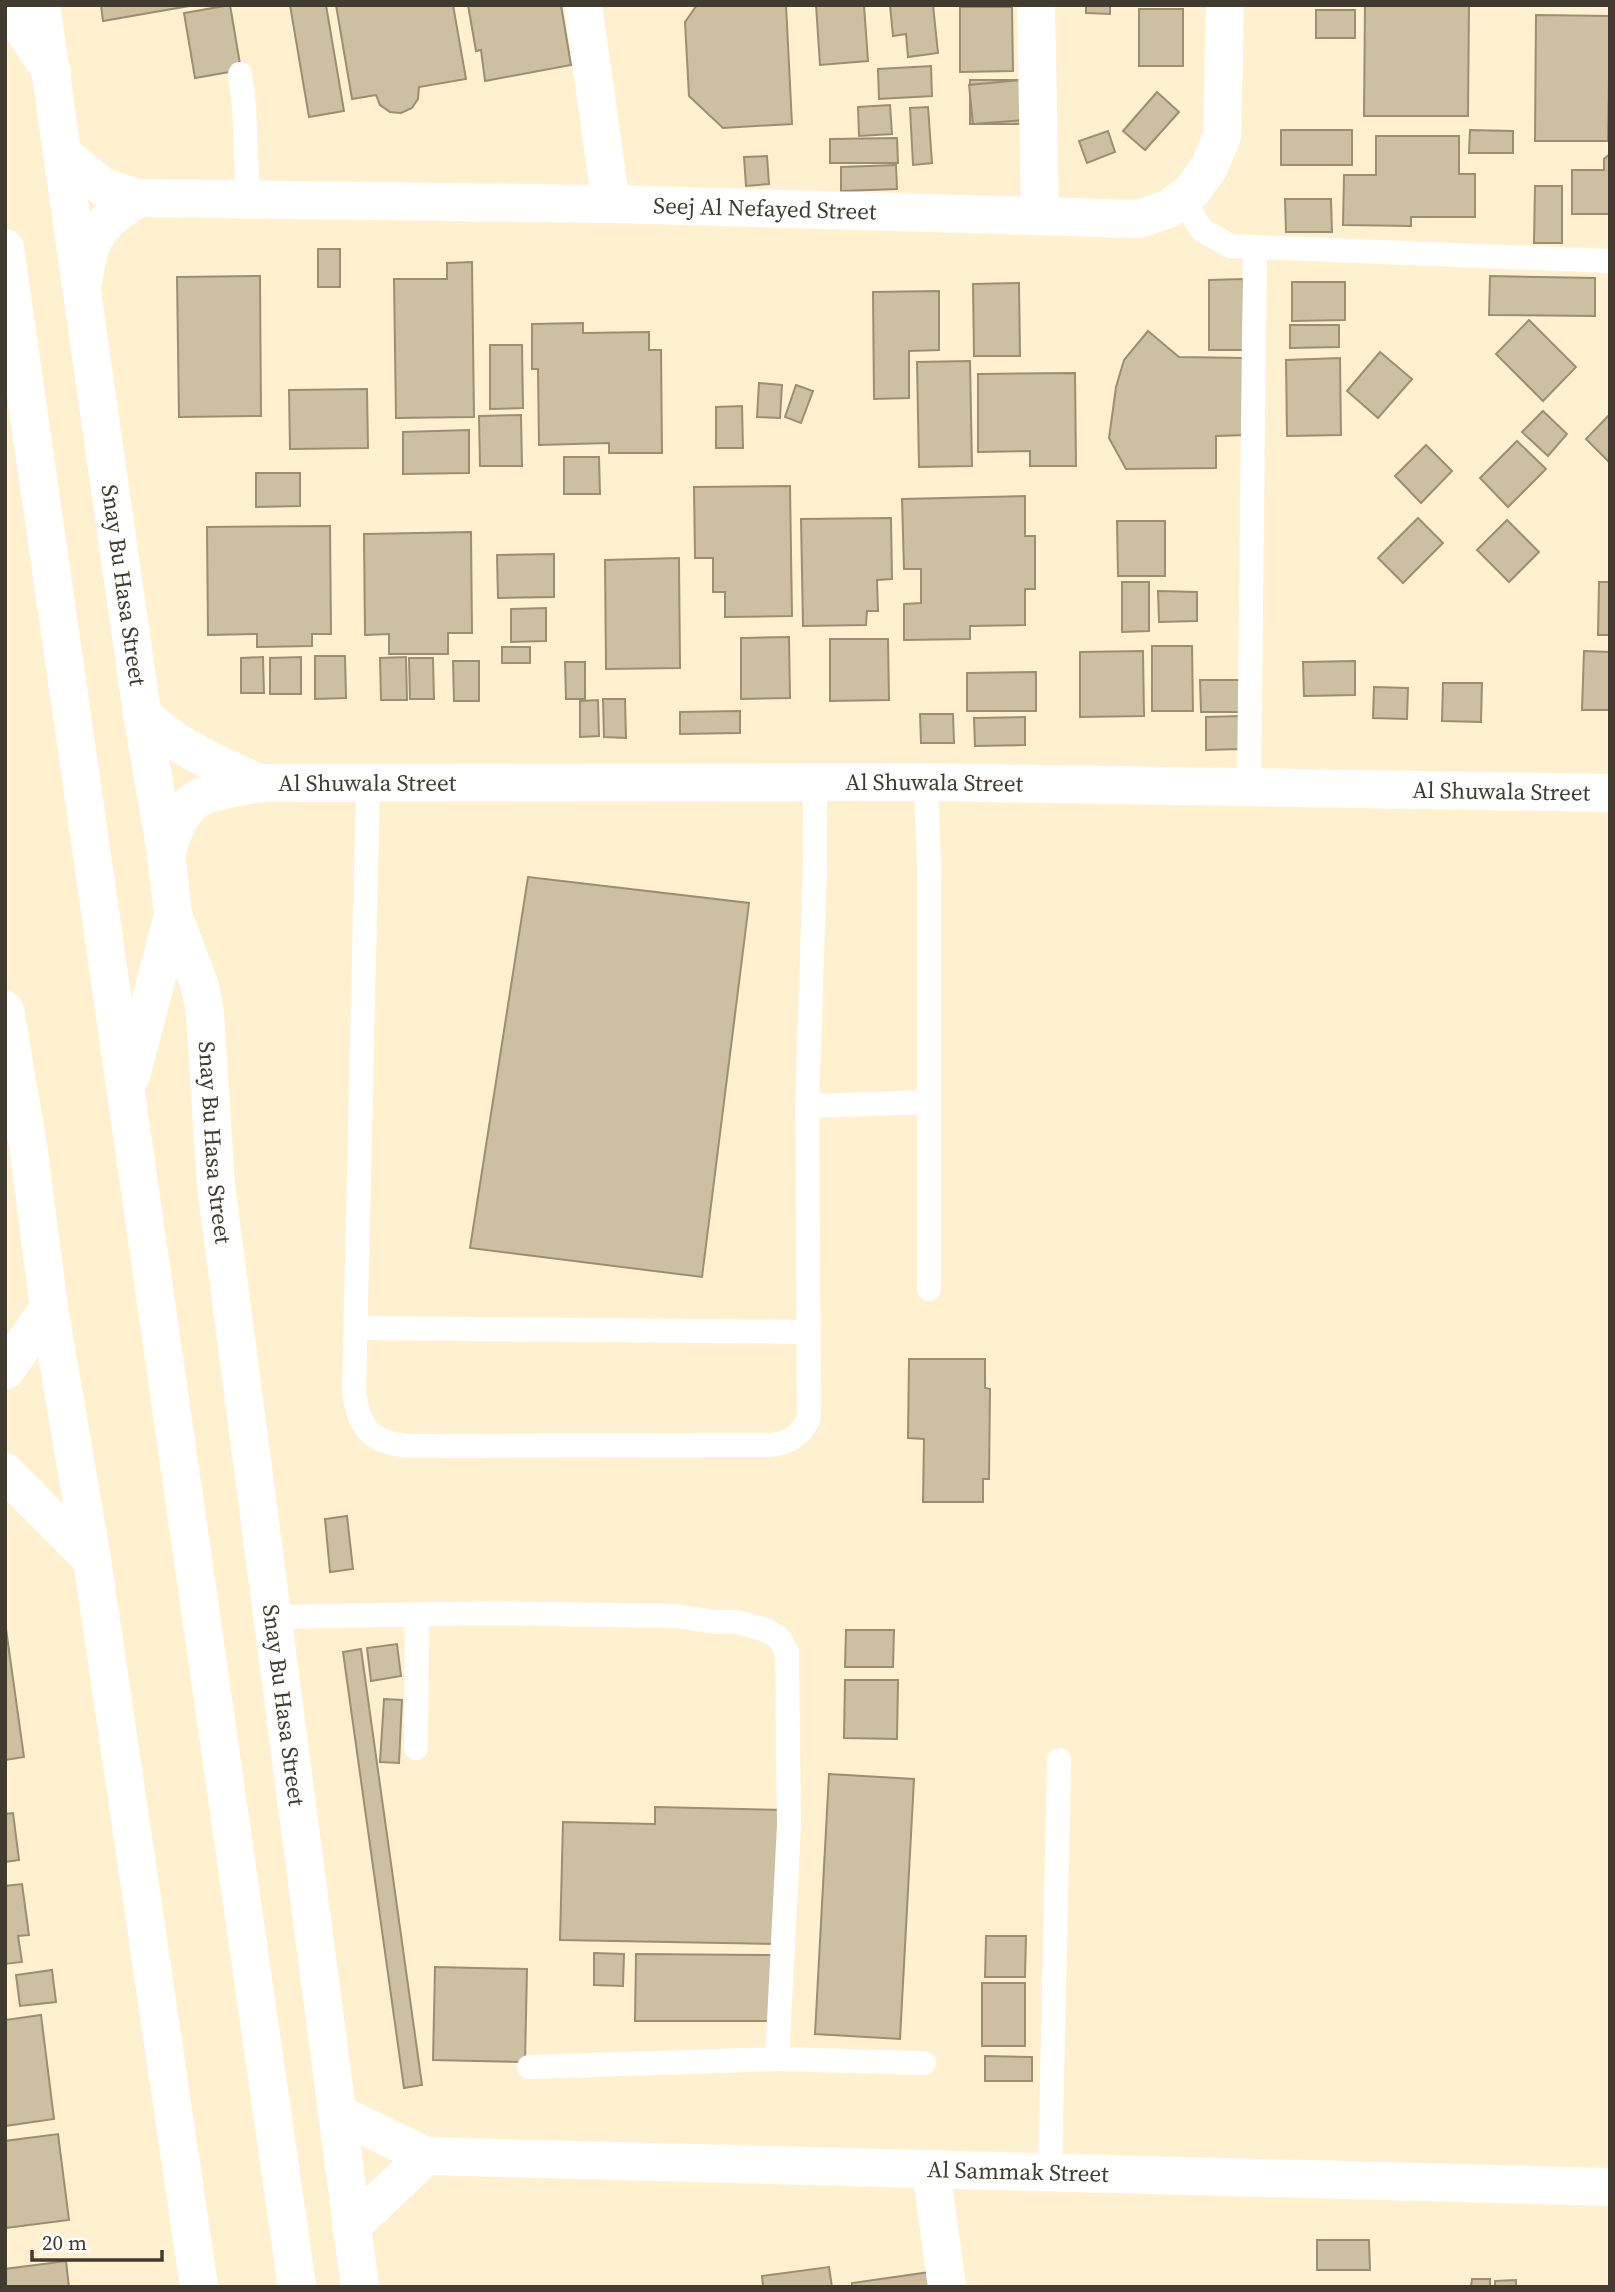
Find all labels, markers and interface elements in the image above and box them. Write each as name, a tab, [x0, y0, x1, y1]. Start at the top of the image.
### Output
street label: Seej Al Nefayed Street	[653, 189, 877, 228]
street label: Snay Bu Hasa Street	[94, 482, 154, 688]
street label: Al Shuwala Street	[845, 766, 1024, 800]
street label: Al Shuwala Street	[278, 767, 457, 799]
street label: Al Shuwala Street	[1412, 774, 1591, 809]
street label: Snay Bu Hasa Street	[191, 1040, 239, 1246]
street label: Snay Bu Hasa Street	[255, 1602, 313, 1808]
street label: Al Sammak Street	[927, 2153, 1110, 2190]
scale bar	[32, 2218, 161, 2262]
text: 20 m	[42, 2228, 87, 2257]

